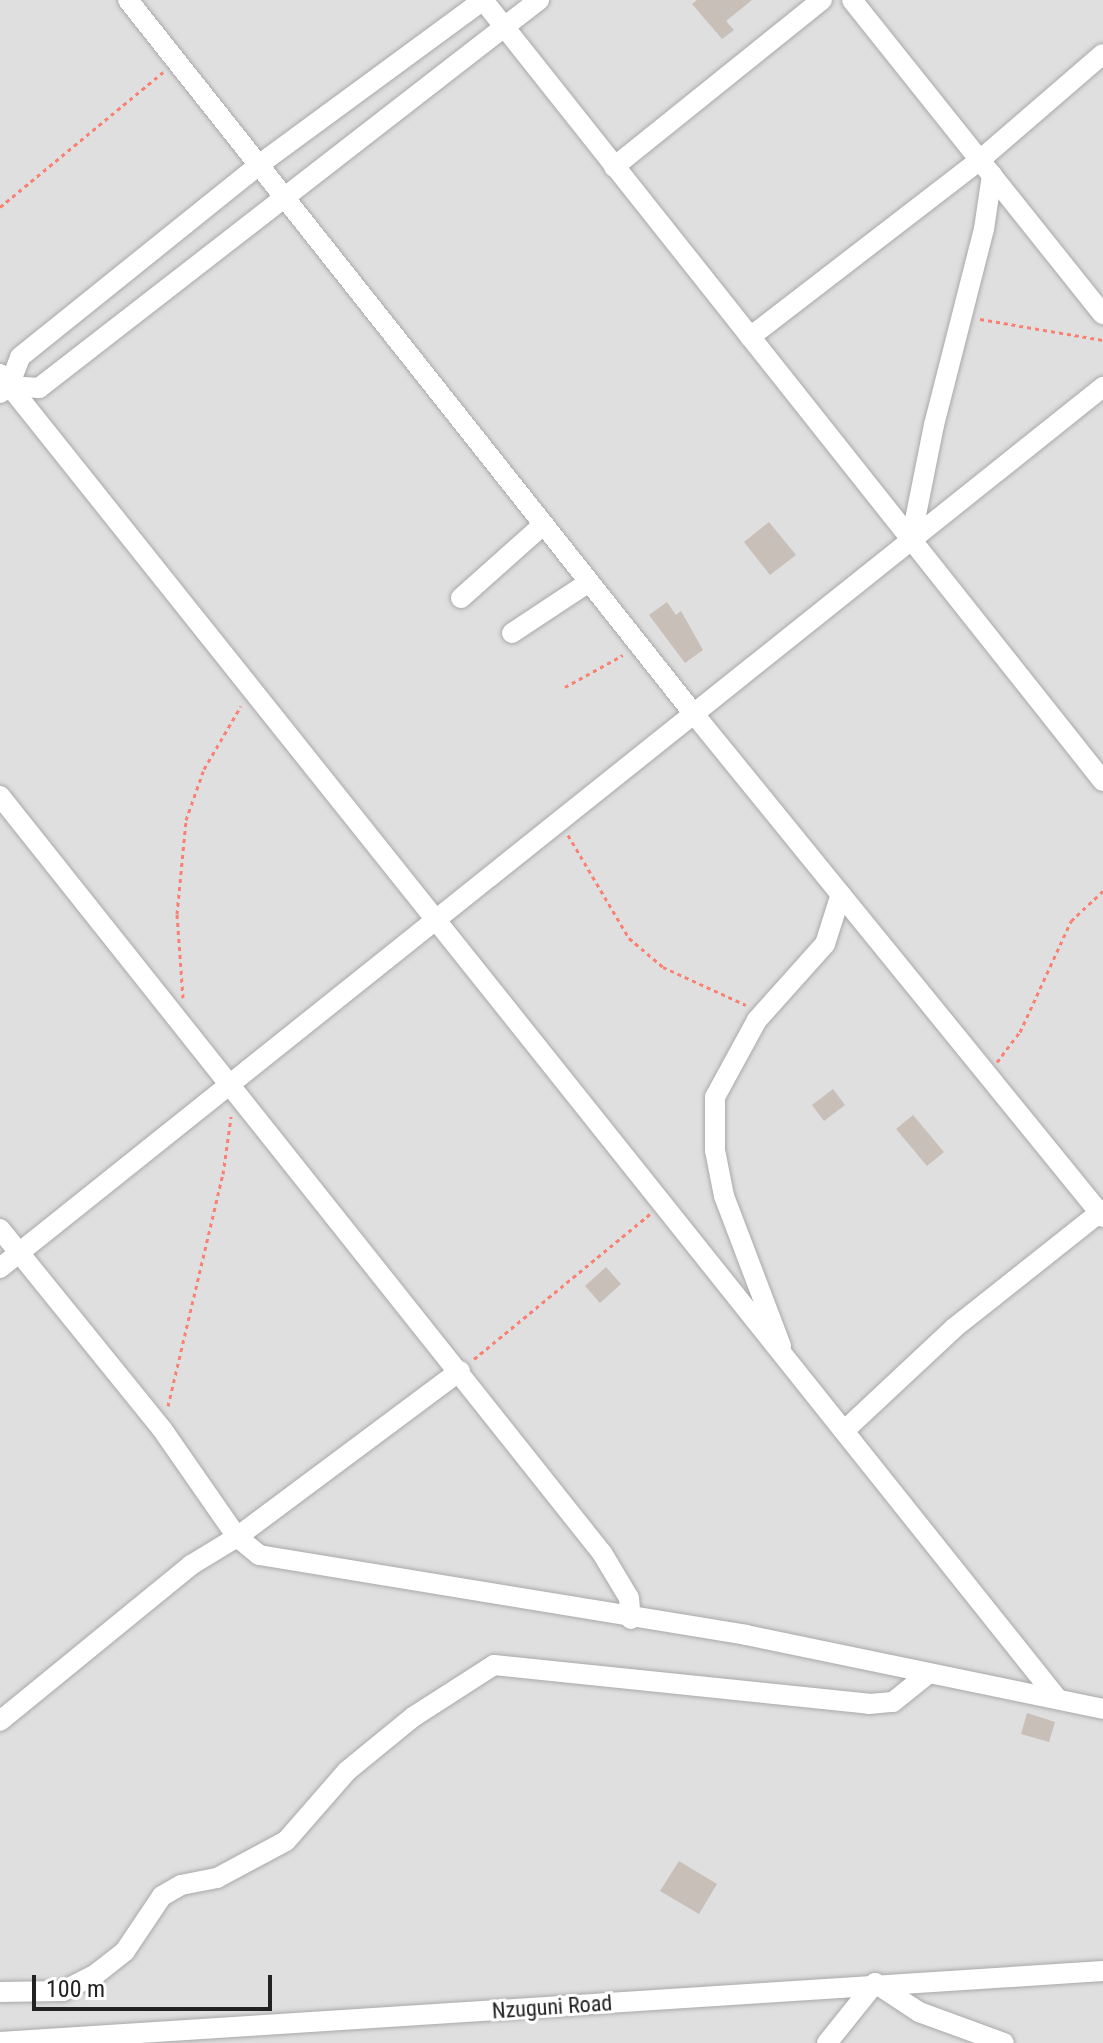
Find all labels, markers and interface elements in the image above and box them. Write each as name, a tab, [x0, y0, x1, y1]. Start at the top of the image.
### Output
scale bar	[36, 1959, 276, 2009]
text: 100 m	[46, 1975, 105, 2003]
street label: Nzuguni Road	[491, 1990, 613, 2024]

